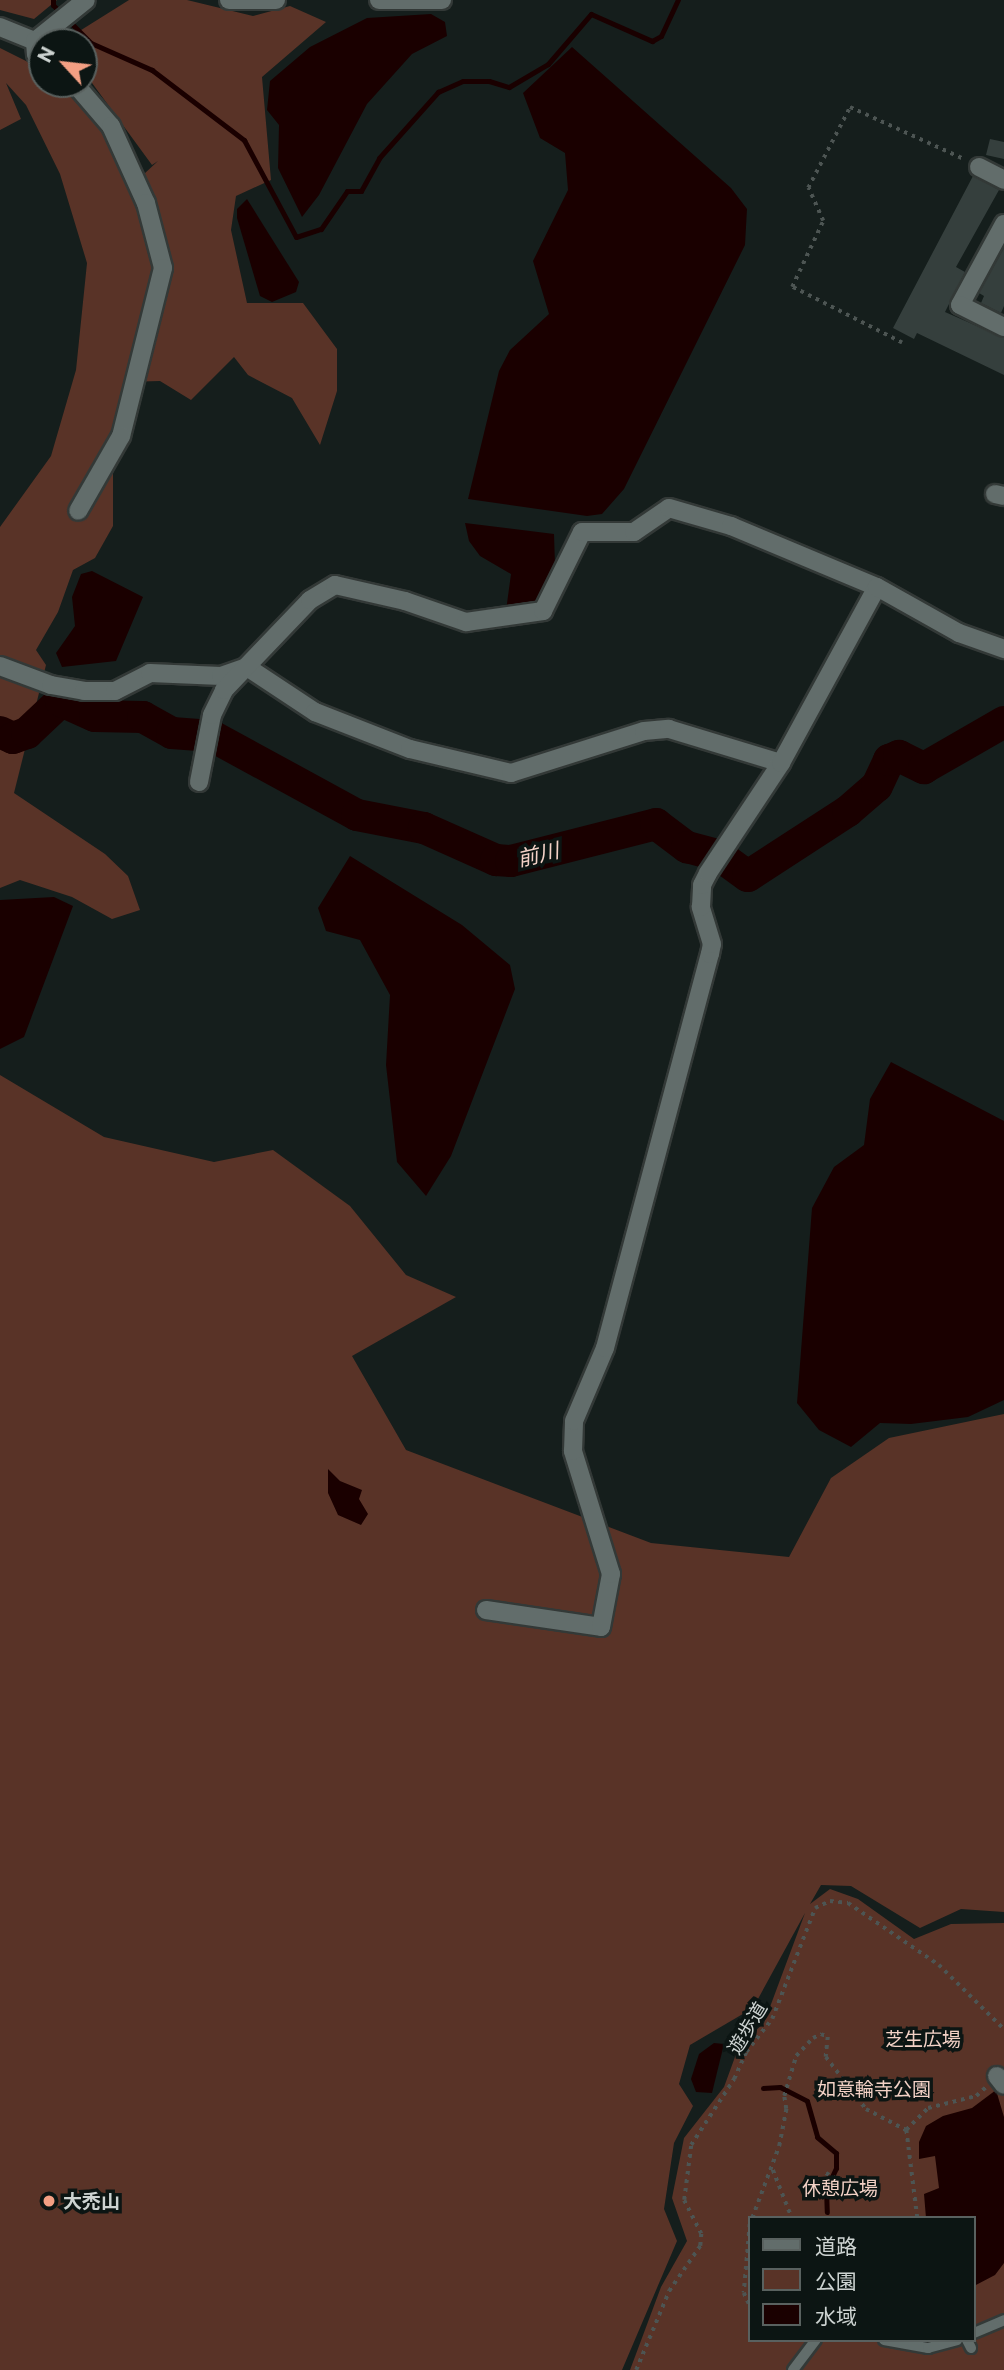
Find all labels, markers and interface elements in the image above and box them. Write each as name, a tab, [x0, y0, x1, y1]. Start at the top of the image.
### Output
north arrow	[28, 28, 98, 98]
text: N	[32, 43, 59, 66]
water label: 前川	[515, 837, 561, 871]
street label: 遊歩道	[723, 1998, 771, 2058]
park label: 芝生広場	[885, 2028, 961, 2050]
park label: 如意輪寺公園	[817, 2078, 931, 2100]
park label: 休憩広場	[802, 2177, 878, 2199]
place label: 大禿山	[63, 2190, 120, 2212]
marker: 大禿山	[41, 2193, 57, 2209]
legend	[748, 2216, 976, 2342]
text: 道路	[815, 2233, 857, 2258]
text: 公園	[815, 2268, 857, 2293]
text: 水域	[815, 2303, 857, 2328]

